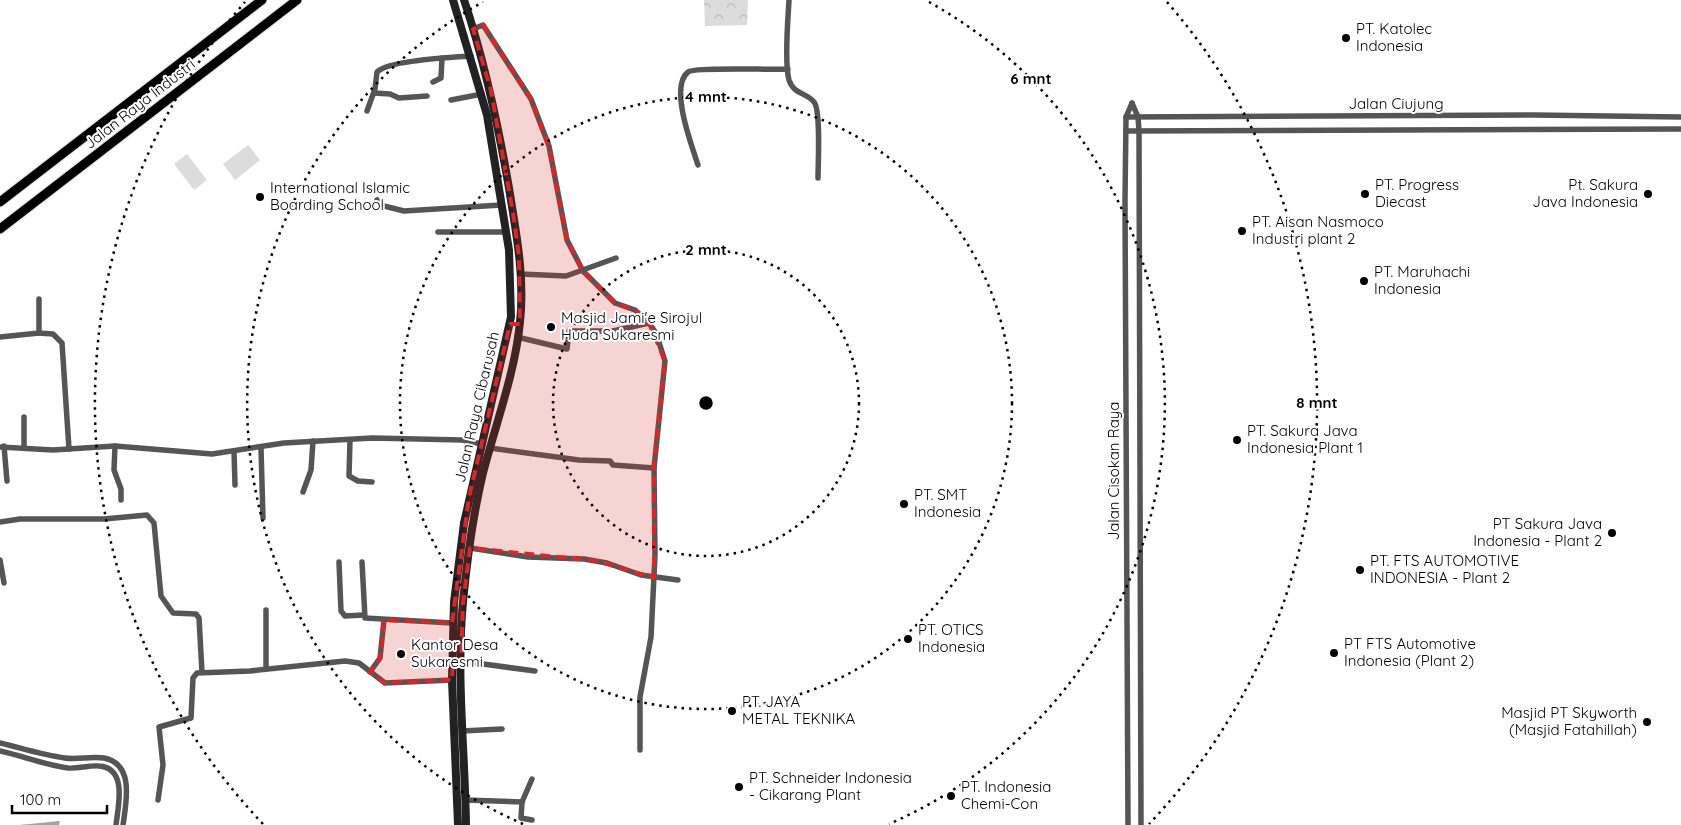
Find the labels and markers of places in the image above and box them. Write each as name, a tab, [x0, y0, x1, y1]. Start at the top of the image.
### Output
place label: PT. Katolec Indonesia	[1356, 19, 1432, 55]
marker: PT. Katolec Indonesia	[1340, 32, 1352, 44]
place label: PT. Progress Diecast	[1375, 175, 1459, 211]
place label: Pt. Sakura Java Indonesia	[1532, 175, 1638, 211]
place label: International Islamic Boarding School	[270, 178, 410, 214]
marker: PT. Progress Diecast	[1359, 188, 1371, 200]
marker: Pt. Sakura Java Indonesia	[1642, 188, 1654, 200]
marker: International Islamic Boarding School	[254, 191, 266, 203]
place label: PT. Aisan Nasmoco Industri plant 2	[1252, 212, 1384, 248]
marker: PT. Aisan Nasmoco Industri plant 2	[1236, 225, 1248, 237]
place label: PT. Maruhachi Indonesia	[1374, 262, 1470, 298]
marker: PT. Maruhachi Indonesia	[1358, 275, 1370, 287]
place label: Masjid Jami'e Sirojul Huda Sukaresmi	[561, 308, 702, 344]
marker: Masjid Jami'e Sirojul Huda Sukaresmi	[545, 321, 557, 333]
centre of rings	[697, 394, 715, 412]
place label: PT. Sakura Java Indonesia Plant 1	[1247, 421, 1363, 457]
marker: PT. Sakura Java Indonesia Plant 1	[1231, 434, 1243, 446]
place label: PT. SMT Indonesia	[914, 485, 981, 521]
marker: PT. SMT Indonesia	[898, 498, 910, 510]
place label: PT Sakura Java Indonesia - Plant 2	[1473, 514, 1602, 550]
marker: PT Sakura Java Indonesia - Plant 2	[1606, 527, 1618, 539]
place label: PT. FTS AUTOMOTIVE INDONESIA - Plant 2	[1370, 551, 1519, 587]
marker: PT. FTS AUTOMOTIVE INDONESIA - Plant 2	[1354, 564, 1366, 576]
place label: PT. OTICS Indonesia	[918, 620, 985, 656]
marker: PT. OTICS Indonesia	[902, 633, 914, 645]
place label: PT FTS Automotive Indonesia (Plant 2)	[1344, 634, 1476, 670]
place label: Kantor Desa Sukaresmi	[411, 635, 498, 671]
marker: PT FTS Automotive Indonesia (Plant 2)	[1328, 647, 1340, 659]
marker: Kantor Desa Sukaresmi	[395, 648, 407, 660]
place label: PT. JAYA METAL TEKNIKA	[742, 692, 856, 728]
place label: Masjid PT Skyworth (Masjid Fatahillah)	[1501, 703, 1637, 739]
marker: PT. JAYA METAL TEKNIKA	[726, 705, 738, 717]
marker: Masjid PT Skyworth (Masjid Fatahillah)	[1641, 716, 1653, 728]
place label: PT. Schneider Indonesia - Cikarang Plant	[749, 768, 912, 804]
place label: PT. Indonesia Chemi-Con	[961, 777, 1051, 813]
marker: PT. Schneider Indonesia - Cikarang Plant	[733, 781, 745, 793]
marker: PT. Indonesia Chemi-Con	[945, 790, 957, 802]

